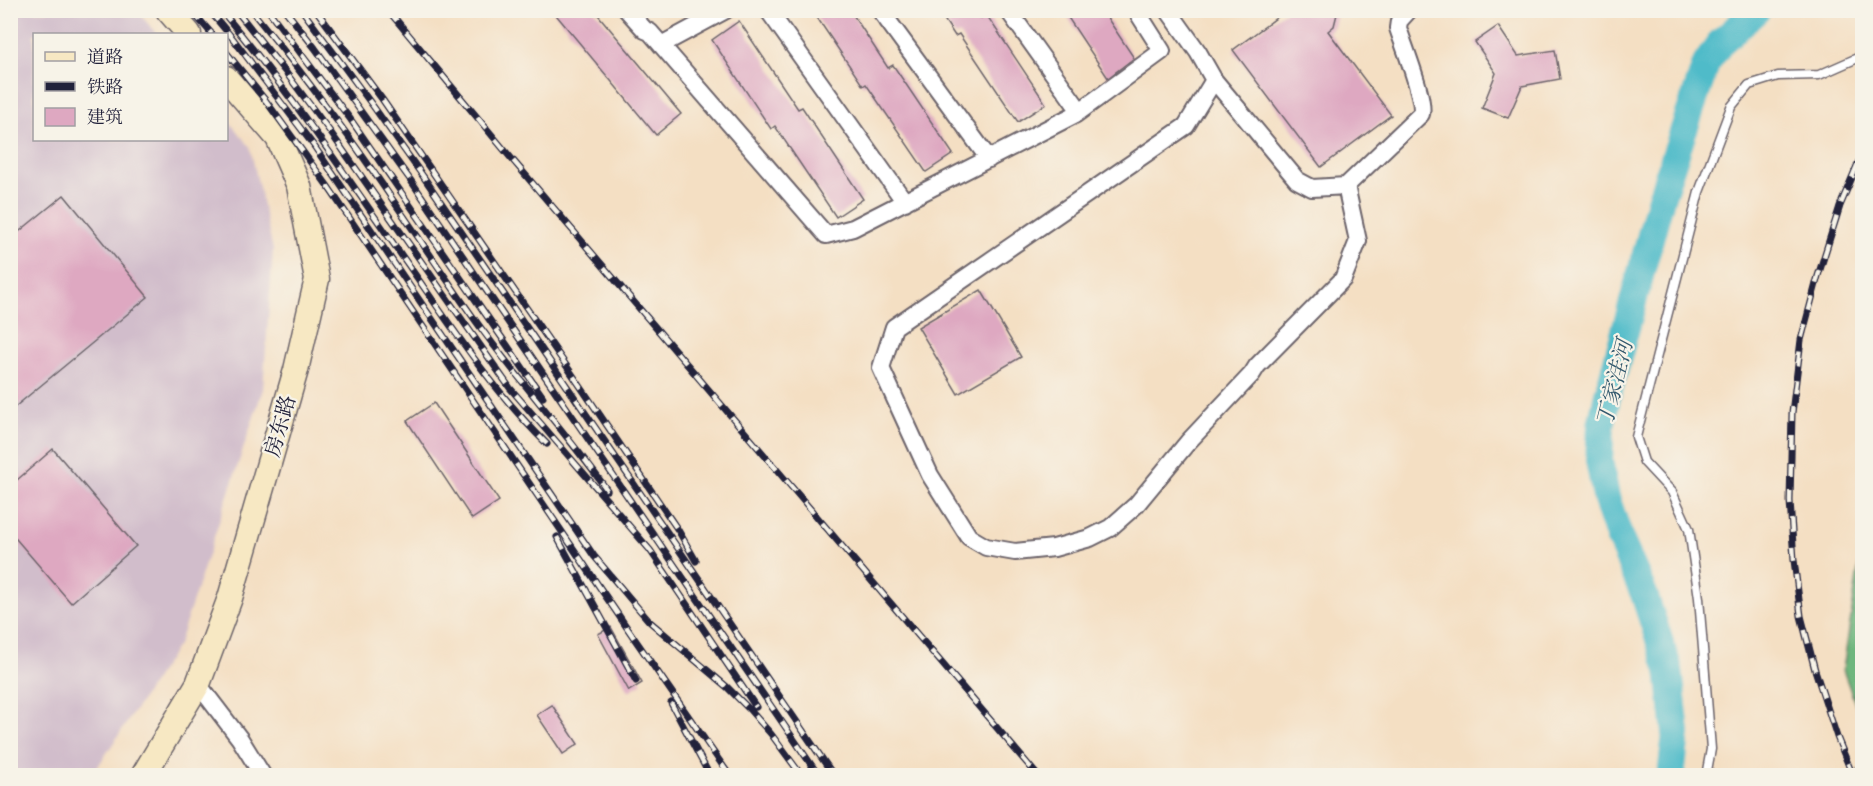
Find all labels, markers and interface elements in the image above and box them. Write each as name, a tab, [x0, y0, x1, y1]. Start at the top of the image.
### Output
legend	[33, 33, 228, 141]
text: 道路	[87, 45, 123, 70]
text: 铁路	[87, 75, 123, 100]
text: 建筑	[87, 105, 123, 130]
water label: 丁家洼河	[1590, 333, 1641, 430]
street label: 房东路	[258, 392, 303, 460]

